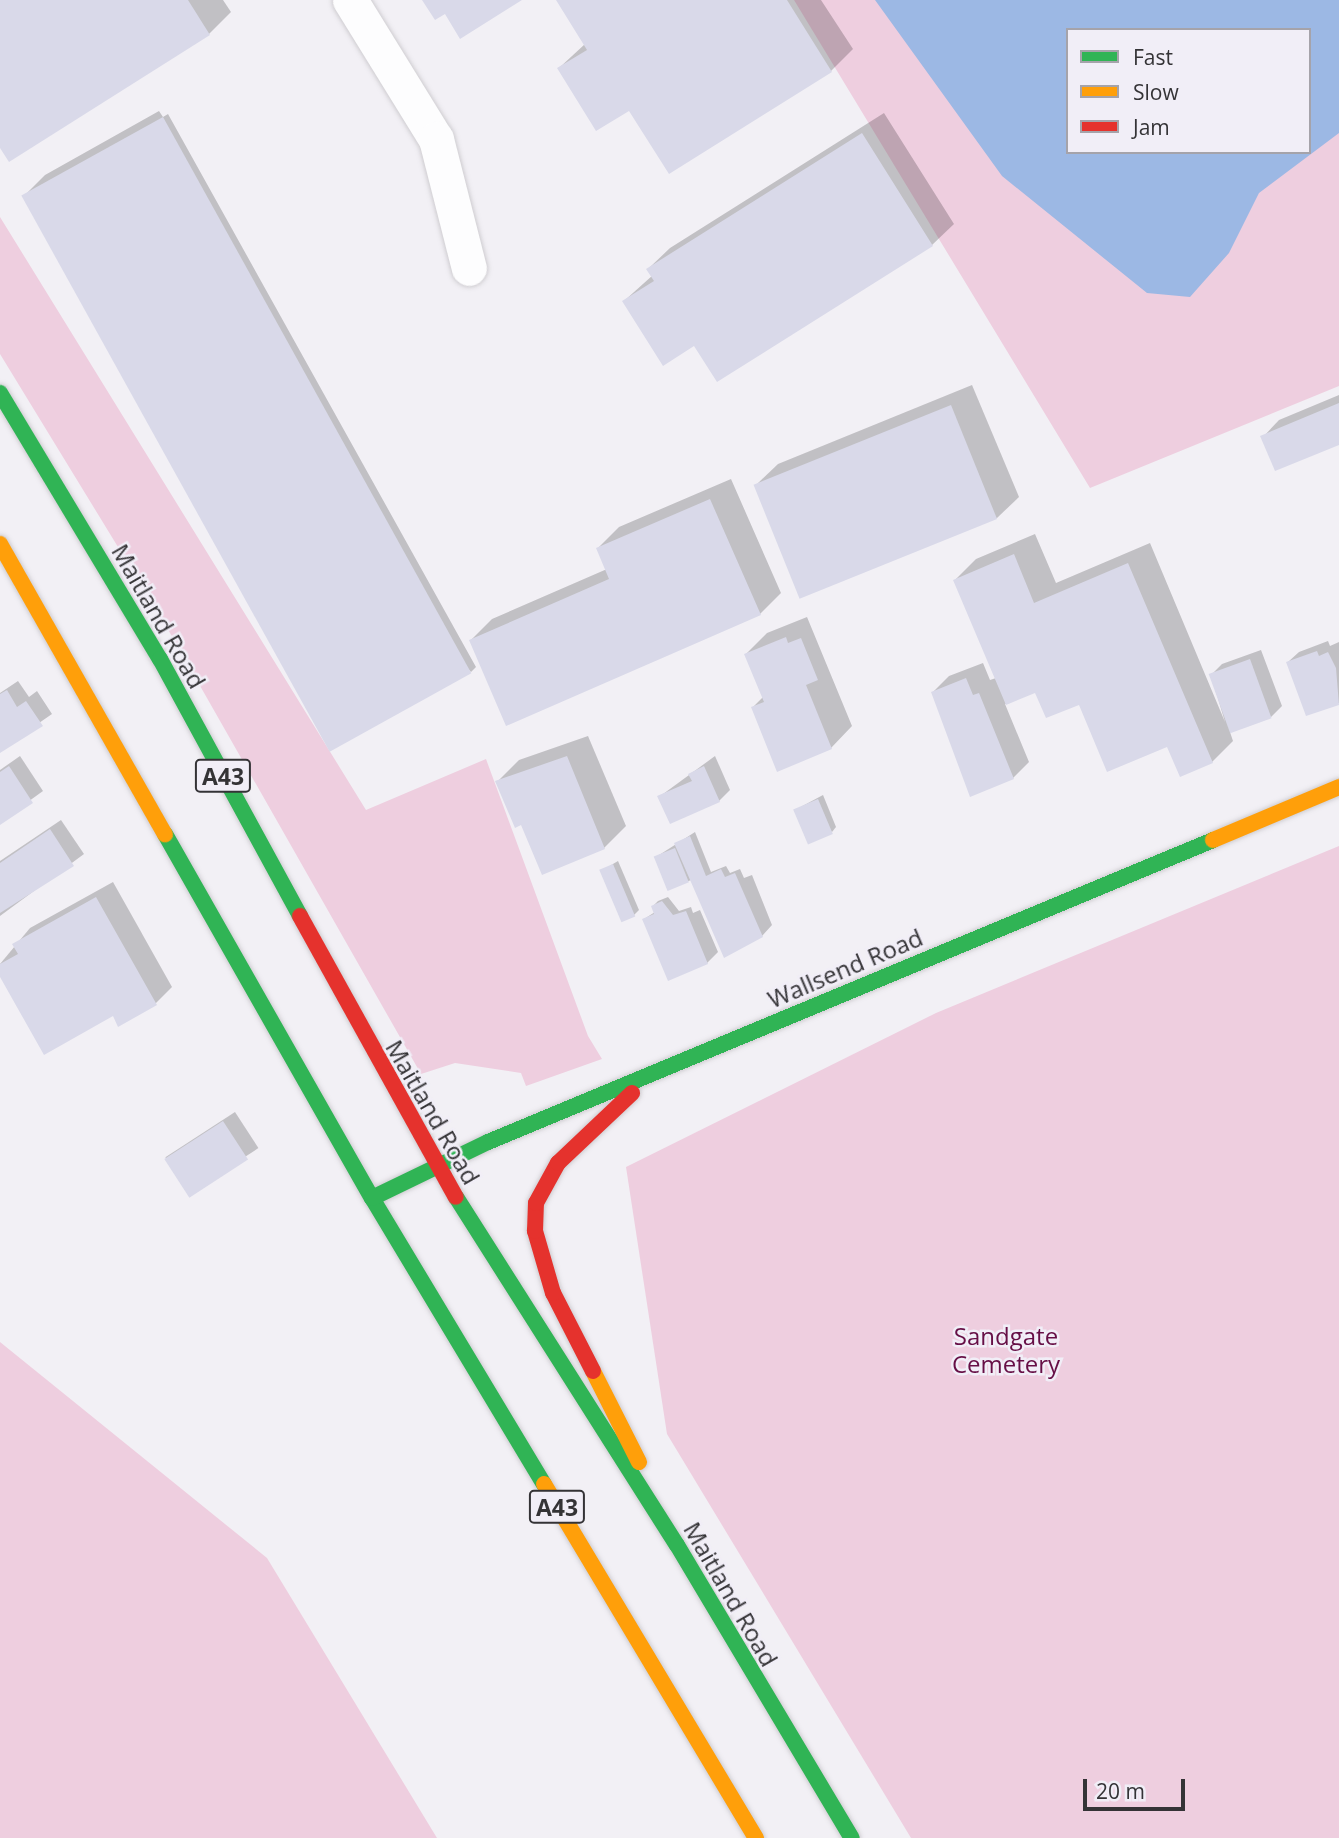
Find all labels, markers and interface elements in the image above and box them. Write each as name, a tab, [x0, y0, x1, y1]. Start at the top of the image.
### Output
legend	[1066, 28, 1311, 154]
text: Fast	[1133, 43, 1173, 71]
text: Slow	[1133, 78, 1179, 106]
text: Jam	[1133, 113, 1170, 141]
street label: Maitland Road	[106, 539, 212, 693]
road number: A43	[193, 756, 253, 796]
street label: Wallsend Road	[763, 922, 927, 1014]
street label: Maitland Road	[380, 1035, 486, 1189]
park label: Sandgate Cemetery	[952, 1322, 1060, 1378]
road number: A43	[527, 1488, 587, 1526]
street label: Maitland Road	[678, 1517, 784, 1671]
scale bar	[1087, 1764, 1188, 1808]
text: 20 m	[1096, 1777, 1145, 1805]

